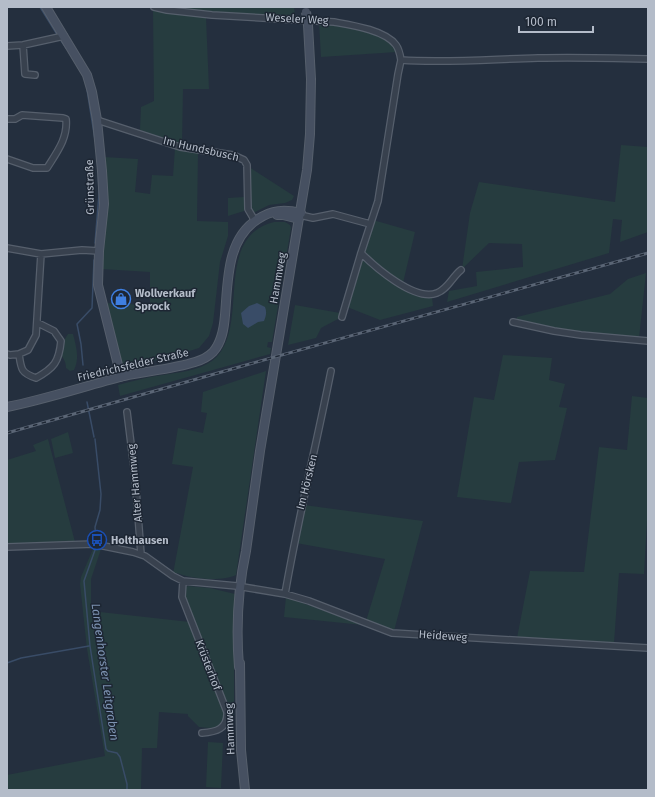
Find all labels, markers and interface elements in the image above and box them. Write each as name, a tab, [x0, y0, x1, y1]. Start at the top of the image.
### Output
scale bar	[519, 8, 593, 34]
street label: Weseler Weg	[265, 11, 329, 27]
text: 100 m	[525, 15, 557, 29]
street label: Im Hundsbusch	[162, 134, 240, 164]
street label: Grünstraße	[83, 159, 97, 215]
street label: Hammweg	[267, 251, 289, 305]
place label: Wollverkauf Sprock	[135, 287, 196, 313]
shop icon: Wollverkauf Sprock	[110, 288, 132, 310]
street label: Friedrichsfelder Straße	[76, 346, 190, 384]
street label: Alter Hammweg	[125, 443, 145, 523]
street label: Im Hörsken	[294, 453, 320, 511]
bus stop icon: Holthausen	[86, 529, 108, 551]
place label: Holthausen	[111, 534, 169, 547]
water label: Langenhorster Leitgraben	[88, 602, 122, 742]
street label: Heideweg	[418, 628, 468, 644]
street label: Krüsterhof	[192, 638, 224, 693]
street label: Hammweg	[223, 703, 237, 755]

